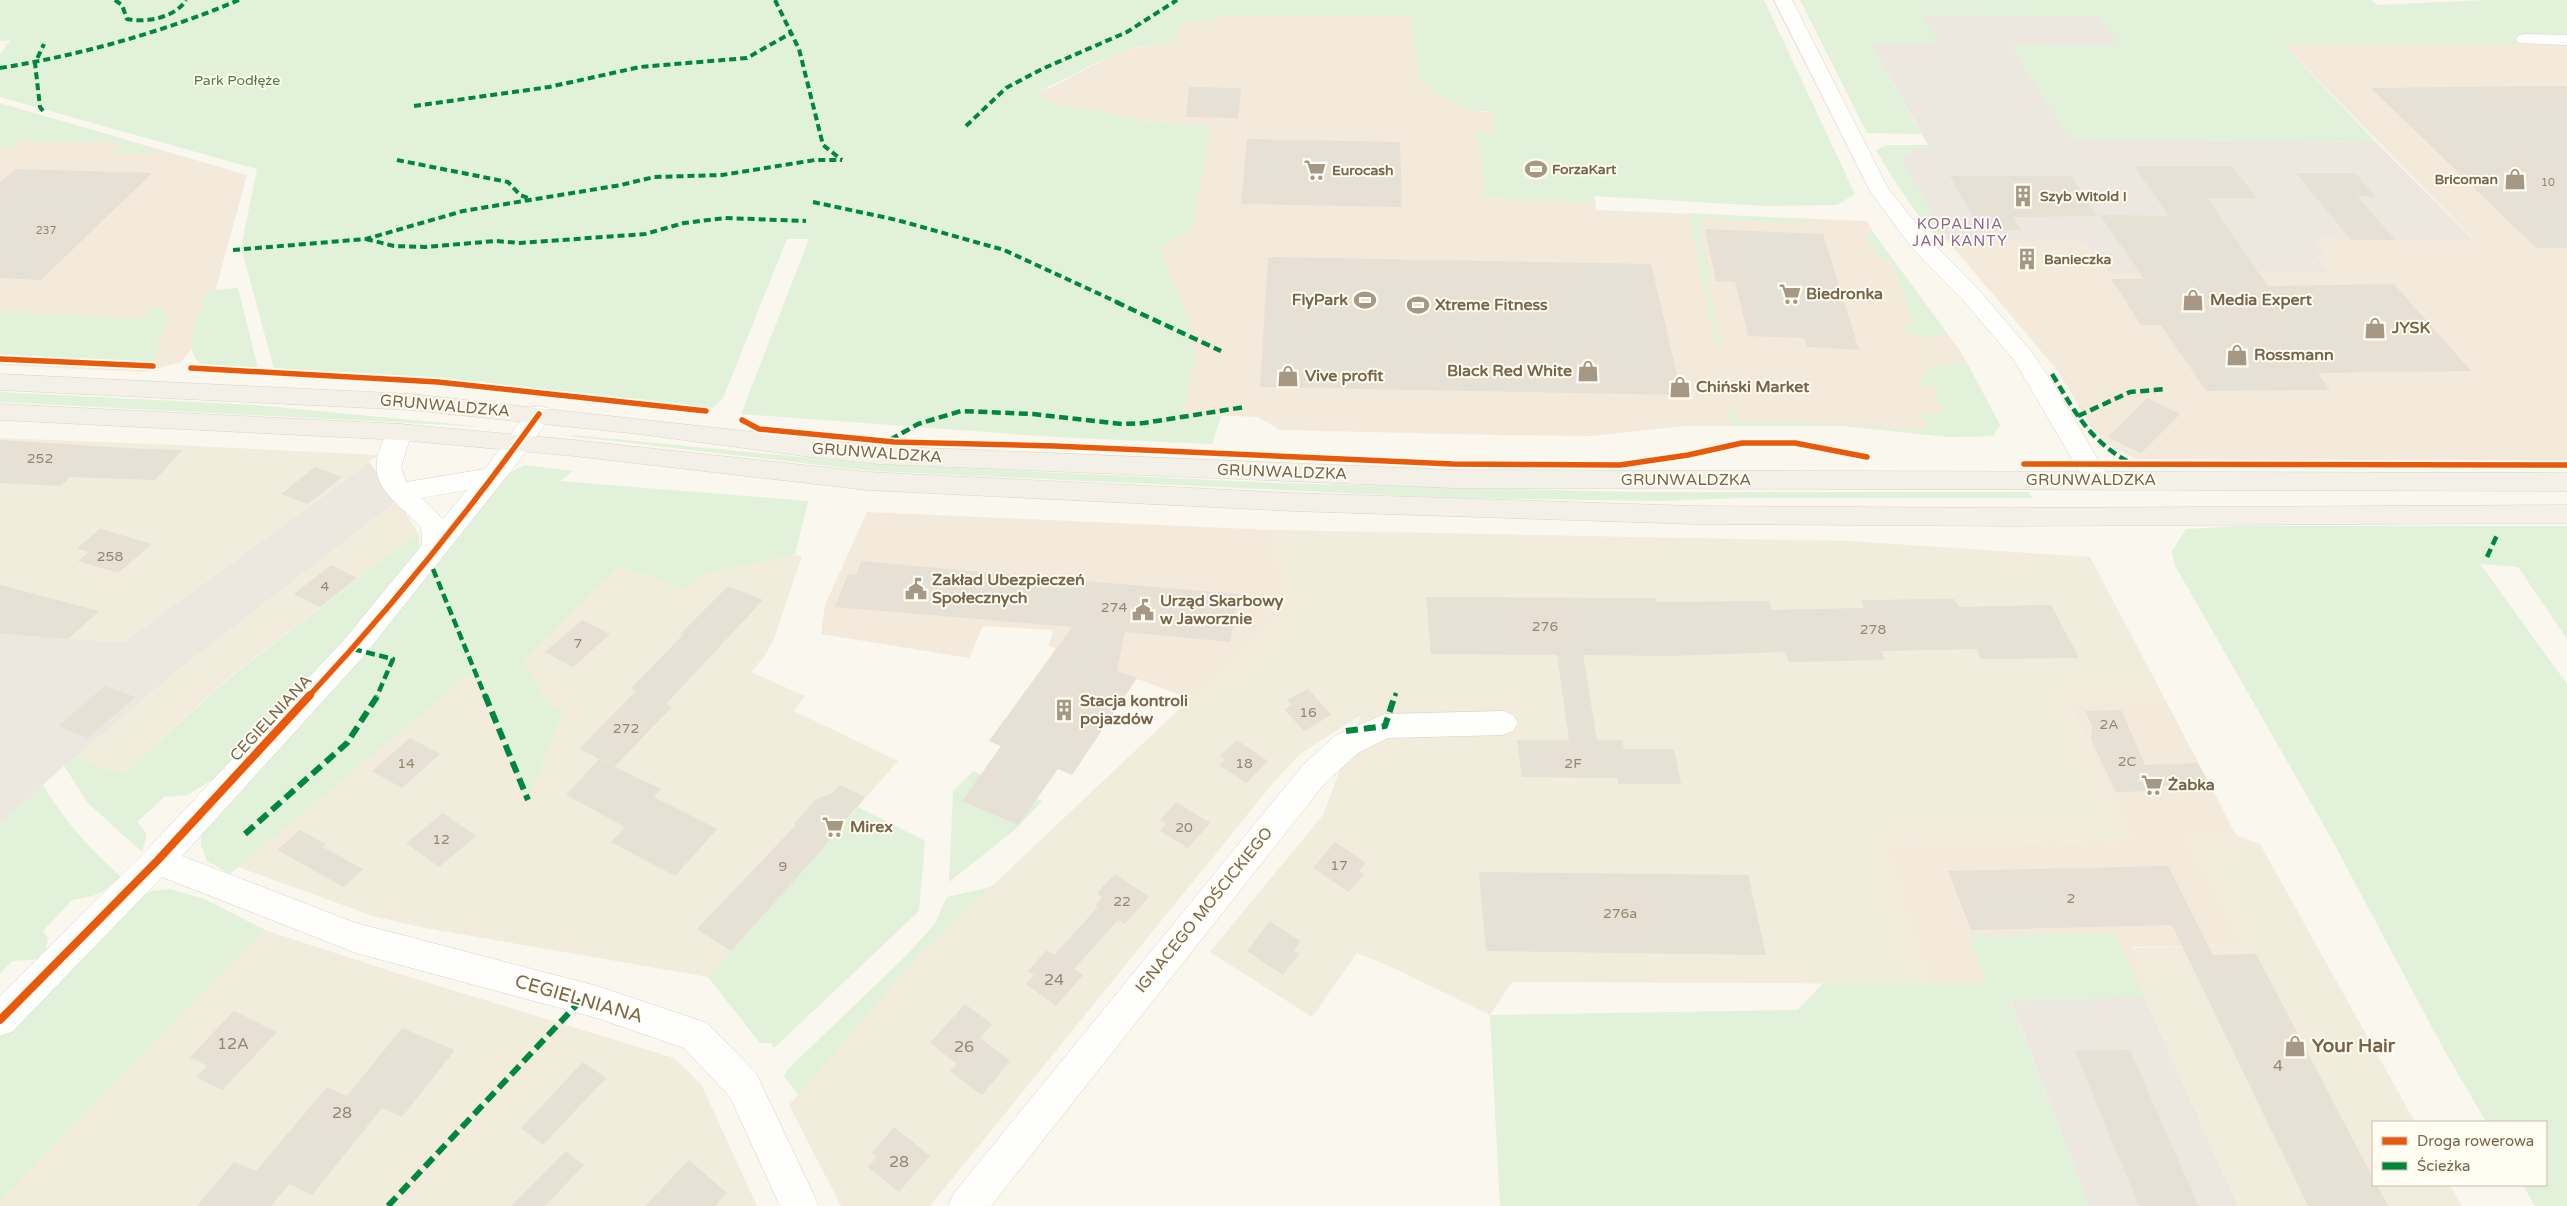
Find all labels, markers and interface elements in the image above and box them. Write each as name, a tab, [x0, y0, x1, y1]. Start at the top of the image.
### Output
park label: Park Podłęże	[194, 72, 280, 89]
sports icon: ForzaKart	[1523, 156, 1549, 182]
supermarket icon: Eurocash	[1302, 157, 1328, 183]
place label: ForzaKart	[1552, 161, 1617, 178]
place label: Eurocash	[1332, 162, 1394, 179]
shop icon: Bricoman	[2502, 166, 2528, 192]
place label: Bricoman	[2434, 171, 2498, 188]
house number: 10	[2541, 176, 2555, 189]
building icon: Szyb Witold I	[2010, 183, 2036, 209]
place label: Szyb Witold I	[2040, 188, 2127, 205]
district label: KOPALNIA JAN KANTY	[1912, 215, 2008, 250]
house number: 237	[36, 224, 56, 237]
building icon: Banieczka	[2014, 246, 2040, 272]
place label: Banieczka	[2044, 251, 2111, 268]
supermarket icon: Biedronka	[1777, 281, 1803, 307]
place label: Biedronka	[1806, 284, 1883, 304]
sports icon: FlyPark	[1352, 287, 1378, 313]
shop icon: Media Expert	[2180, 287, 2206, 313]
place label: FlyPark	[1292, 290, 1348, 310]
place label: Media Expert	[2210, 290, 2313, 310]
sports icon: Xtreme Fitness	[1405, 292, 1431, 318]
place label: Xtreme Fitness	[1435, 295, 1548, 315]
shop icon: JYSK	[2362, 315, 2388, 341]
place label: JYSK	[2391, 318, 2430, 338]
shop icon: Rossmann	[2224, 342, 2250, 368]
place label: Rossmann	[2254, 345, 2334, 365]
shop icon: Black Red White	[1575, 358, 1601, 384]
place label: Black Red White	[1447, 361, 1572, 381]
shop icon: Vive profit	[1275, 363, 1301, 389]
place label: Vive profit	[1305, 366, 1384, 386]
shop icon: Chiński Market	[1667, 374, 1693, 400]
place label: Chiński Market	[1696, 377, 1810, 397]
street label: GRUNWALDZKA	[379, 390, 511, 422]
street label: GRUNWALDZKA	[811, 438, 943, 468]
house number: 252	[27, 450, 53, 467]
street label: GRUNWALDZKA	[1217, 460, 1348, 484]
street label: GRUNWALDZKA	[1621, 470, 1751, 490]
street label: GRUNWALDZKA	[2026, 470, 2156, 490]
house number: 258	[97, 548, 123, 565]
place label: Zakład Ubezpieczeń Społecznych	[932, 570, 1085, 608]
public building icon: Zakład Ubezpieczeń Społecznych	[903, 576, 929, 602]
house number: 4	[321, 578, 330, 595]
place label: Urząd Skarbowy w Jaworznie	[1160, 591, 1284, 629]
public building icon: Urząd Skarbowy w Jaworznie	[1130, 597, 1156, 623]
house number: 274	[1101, 599, 1127, 616]
house number: 276	[1532, 618, 1558, 635]
house number: 278	[1860, 621, 1886, 638]
house number: 7	[574, 635, 582, 652]
street label: CEGIELNIANA	[226, 670, 316, 766]
place label: Stacja kontroli pojazdów	[1080, 691, 1188, 729]
building icon: Stacja kontroli pojazdów	[1051, 697, 1077, 723]
house number: 16	[1299, 704, 1317, 721]
house number: 2A	[2099, 716, 2119, 733]
house number: 272	[613, 720, 639, 737]
house number: 2C	[2118, 753, 2137, 770]
house number: 14	[397, 755, 415, 772]
house number: 18	[1235, 755, 1253, 772]
house number: 2F	[1564, 755, 1582, 772]
supermarket icon: Żabka	[2139, 772, 2165, 798]
place label: Żabka	[2168, 775, 2215, 795]
supermarket icon: Mirex	[820, 814, 846, 840]
place label: Mirex	[850, 817, 893, 837]
house number: 20	[1175, 819, 1193, 836]
street label: IGNACEGO MOŚCICKIEGO	[1131, 823, 1277, 997]
house number: 12	[432, 831, 450, 848]
house number: 17	[1330, 857, 1348, 874]
house number: 9	[779, 858, 787, 875]
house number: 2	[2067, 890, 2075, 907]
house number: 22	[1113, 893, 1131, 910]
house number: 276a	[1603, 905, 1637, 922]
street label: CEGIELNIANA	[512, 970, 646, 1028]
house number: 24	[1044, 970, 1064, 990]
shop icon: Your Hair	[2282, 1033, 2308, 1059]
house number: 12A	[217, 1034, 249, 1054]
place label: Your Hair	[2312, 1035, 2396, 1057]
house number: 26	[954, 1037, 974, 1057]
house number: 4	[2273, 1056, 2283, 1076]
house number: 28	[332, 1103, 352, 1123]
legend	[2372, 1121, 2547, 1186]
text: Droga rowerowa	[2417, 1132, 2534, 1150]
house number: 28	[889, 1152, 909, 1172]
text: Ścieżka	[2417, 1157, 2470, 1175]

